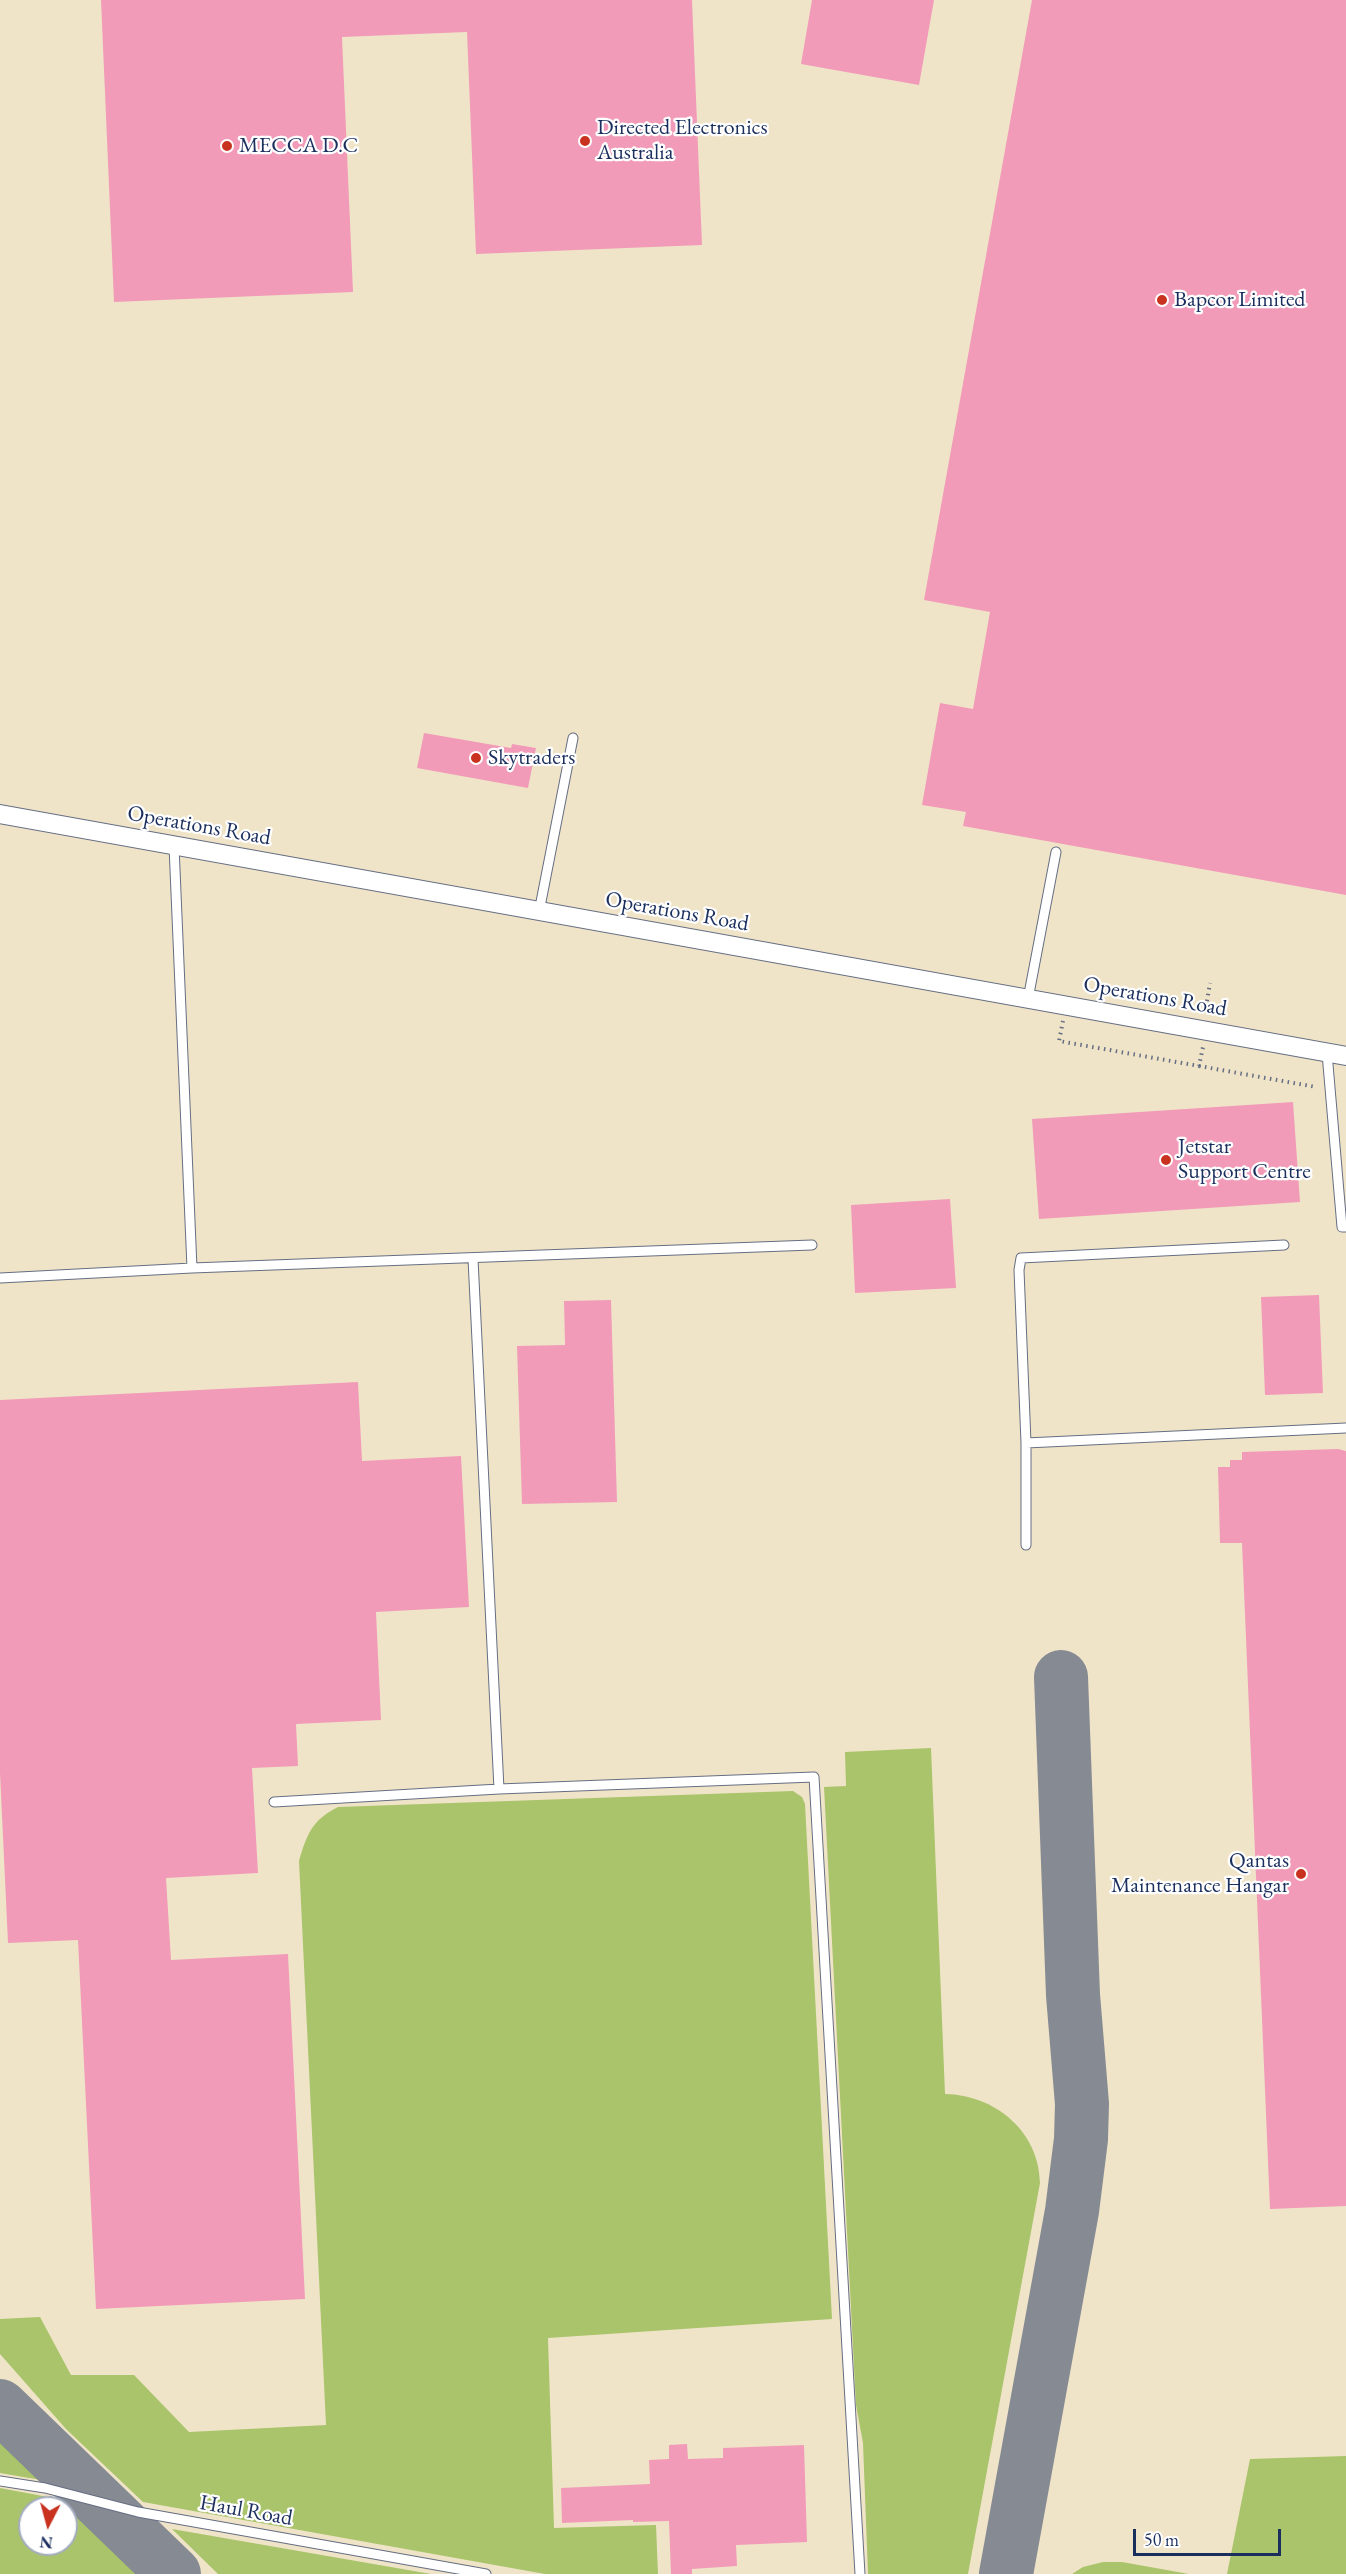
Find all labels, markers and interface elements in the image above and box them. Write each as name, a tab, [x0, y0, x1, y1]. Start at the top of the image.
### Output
place label: Directed Electronics Australia	[597, 115, 768, 166]
place label: MECCA D.C	[239, 133, 358, 159]
marker: Directed Electronics Australia	[578, 134, 592, 148]
marker: MECCA D.C	[220, 139, 234, 153]
place label: Bapcor Limited	[1174, 287, 1305, 313]
marker: Bapcor Limited	[1155, 293, 1169, 307]
place label: Skytraders	[488, 745, 575, 771]
marker: Skytraders	[469, 751, 483, 765]
street label: Operations Road	[125, 800, 273, 852]
street label: Operations Road	[603, 886, 751, 938]
street label: Operations Road	[1081, 971, 1229, 1023]
place label: Jetstar Support Centre	[1178, 1134, 1311, 1186]
marker: Jetstar Support Centre	[1159, 1153, 1173, 1167]
place label: Qantas Maintenance Hangar	[1111, 1848, 1289, 1900]
marker: Qantas Maintenance Hangar	[1294, 1867, 1308, 1881]
street label: Haul Road	[197, 2490, 295, 2532]
north arrow	[18, 2496, 78, 2556]
scale bar	[1136, 2517, 1284, 2555]
text: 50 m	[1144, 2528, 1179, 2551]
text: N	[39, 2531, 54, 2554]

